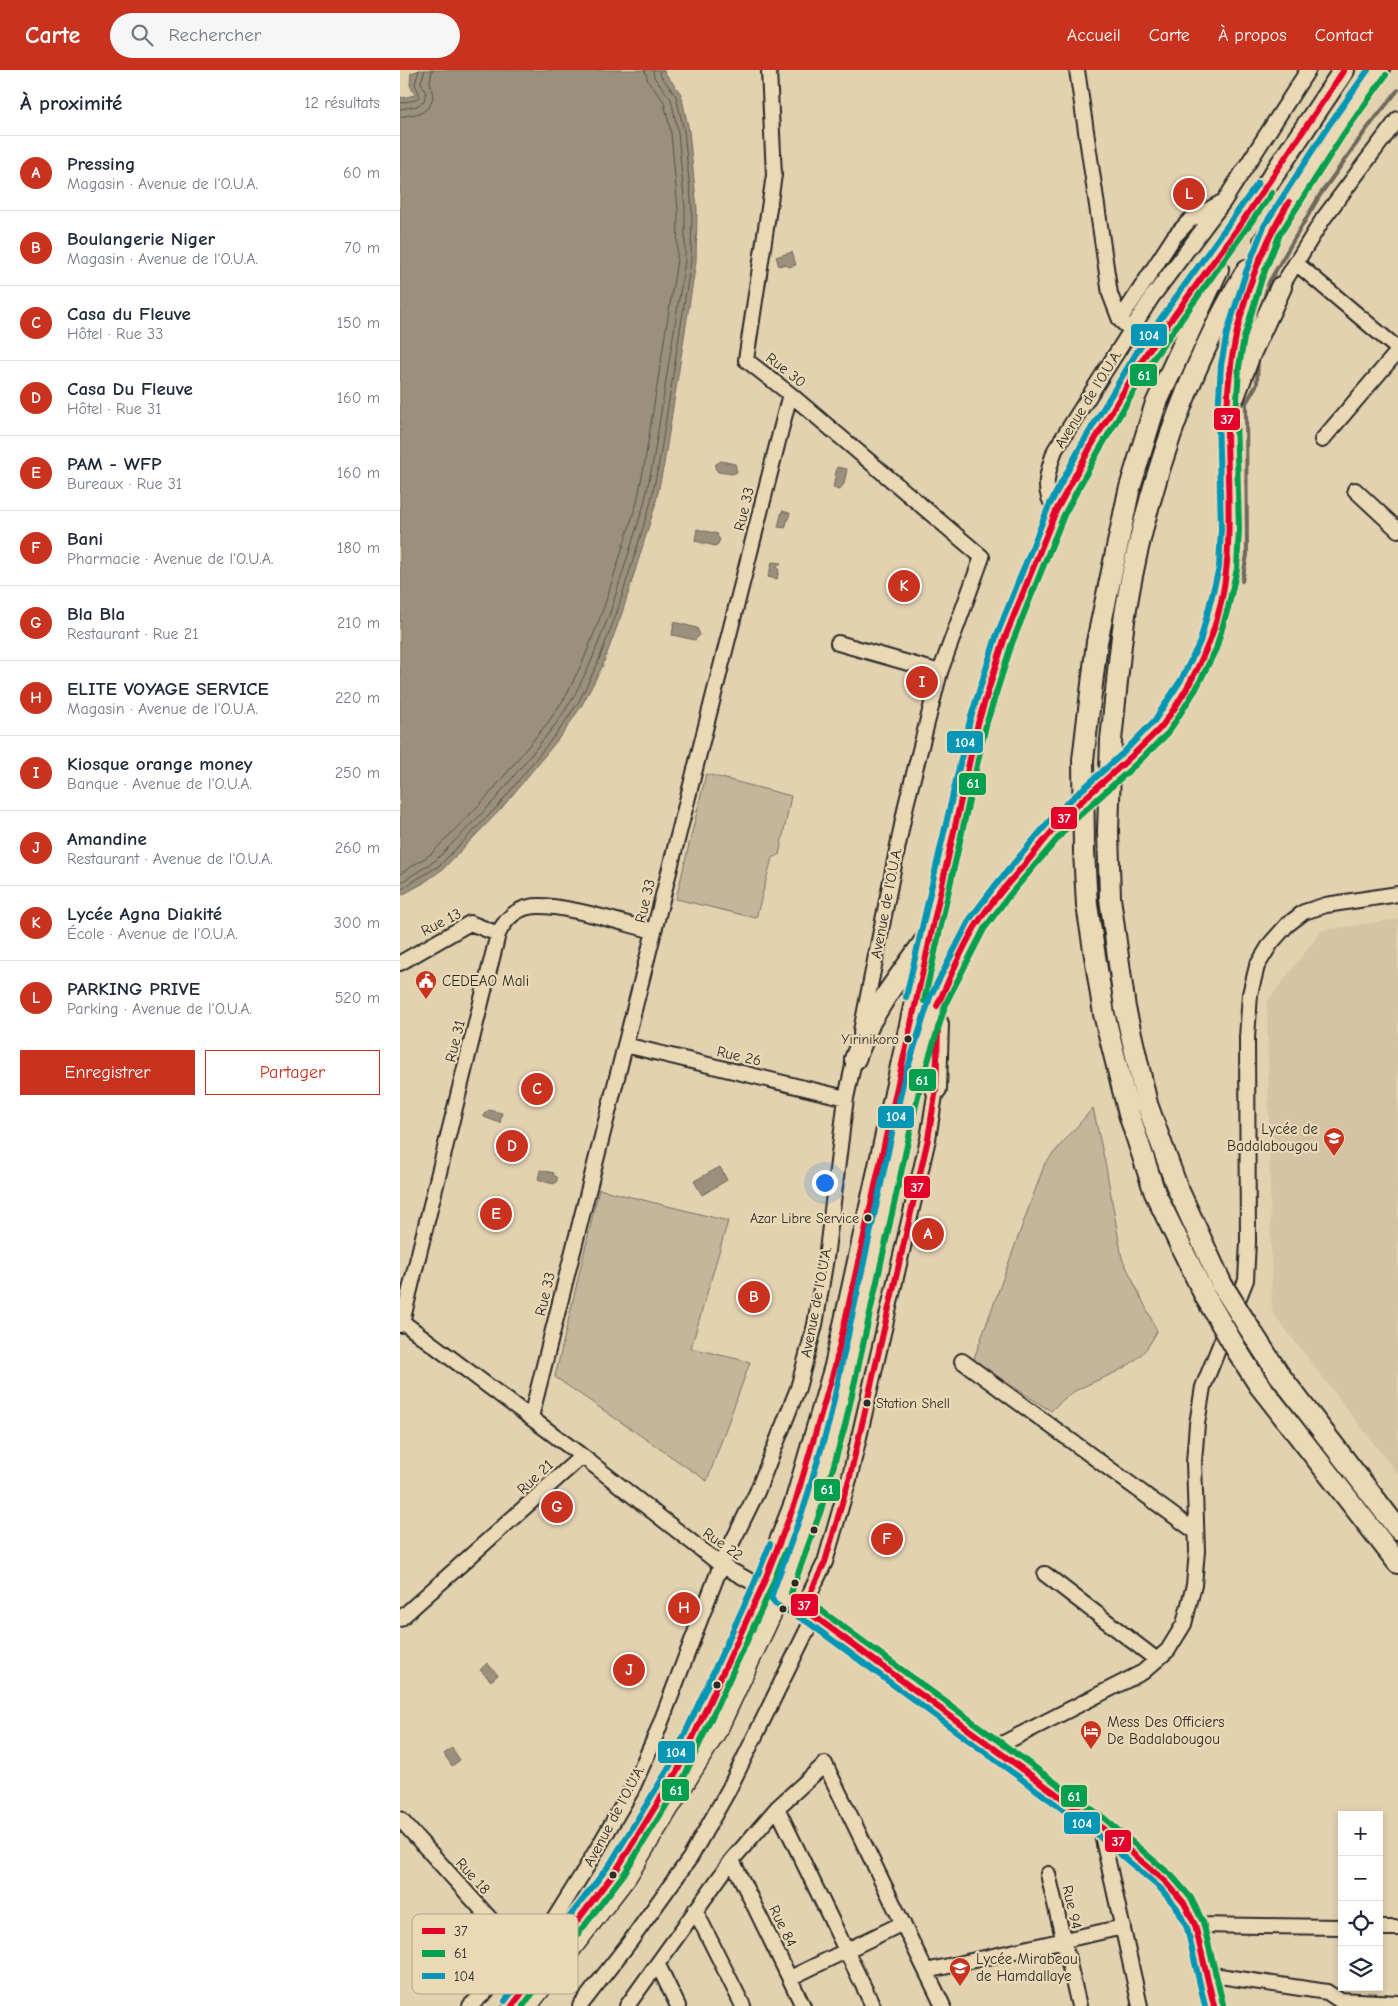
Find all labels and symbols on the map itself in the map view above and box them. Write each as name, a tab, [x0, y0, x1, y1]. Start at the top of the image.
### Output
pin: L	[1173, 175, 1205, 213]
line badge: 104	[1130, 323, 1168, 347]
text: 104	[1139, 327, 1159, 344]
street label: Avenue de l'O.U.A.	[1051, 347, 1125, 451]
street label: Rue 30	[762, 349, 810, 391]
line badge: 61	[1129, 363, 1158, 387]
text: 61	[1138, 367, 1150, 384]
line badge: 37	[1213, 407, 1241, 431]
text: 37	[1220, 411, 1234, 428]
street label: Rue 33	[730, 485, 758, 533]
pin: K	[888, 567, 920, 605]
pin: I	[906, 663, 938, 701]
line badge: 104	[946, 730, 984, 754]
text: 104	[955, 734, 975, 751]
line badge: 61	[958, 772, 987, 796]
text: 61	[967, 775, 979, 792]
line badge: 37	[1050, 806, 1078, 830]
text: 37	[1057, 810, 1071, 827]
street label: Avenue de l'O.U.A.	[866, 846, 906, 960]
street label: Rue 33	[631, 877, 659, 925]
street label: Rue 13	[418, 904, 464, 940]
public building icon: CEDEAO Mali	[414, 969, 438, 1000]
place label: CEDEAO Mali	[442, 972, 529, 990]
street label: Rue 31	[441, 1018, 469, 1064]
place label: Yirinikoro	[841, 1031, 899, 1048]
marker: Yirinikoro	[903, 1034, 913, 1044]
street label: Rue 26	[715, 1042, 763, 1070]
line badge: 61	[908, 1068, 937, 1092]
pin: C	[521, 1070, 553, 1108]
text: 61	[916, 1072, 928, 1089]
line badge: 104	[877, 1105, 915, 1129]
text: 104	[886, 1108, 906, 1125]
place label: Lycée de Badalabougou	[1227, 1120, 1318, 1155]
school or university icon: Lycée de Badalabougou	[1322, 1126, 1346, 1157]
pin: D	[496, 1127, 528, 1165]
your location	[812, 1170, 838, 1196]
line badge: 37	[903, 1175, 931, 1199]
text: 37	[910, 1179, 924, 1196]
pin: E	[480, 1195, 512, 1233]
place label: Azar Libre Service	[750, 1210, 859, 1227]
marker: Azar Libre Service	[863, 1213, 873, 1223]
pin: A	[912, 1215, 944, 1253]
street label: Avenue de l'O.U.A.	[796, 1245, 836, 1359]
street label: Rue 33	[531, 1270, 559, 1318]
pin: B	[738, 1278, 770, 1316]
place label: Station Shell	[876, 1395, 950, 1412]
marker: Station Shell	[862, 1398, 872, 1408]
street label: Rue 21	[513, 1456, 557, 1498]
line badge: 61	[813, 1478, 841, 1502]
text: 61	[821, 1481, 833, 1498]
pin: G	[541, 1488, 573, 1526]
pin: F	[871, 1520, 903, 1558]
street label: Rue 22	[699, 1524, 747, 1564]
unlabelled marker	[809, 1525, 819, 1535]
unlabelled marker	[790, 1578, 800, 1588]
pin: H	[668, 1589, 700, 1627]
line badge: 37	[790, 1593, 819, 1617]
text: 37	[797, 1597, 811, 1614]
unlabelled marker	[778, 1604, 788, 1614]
pin: J	[613, 1651, 645, 1689]
unlabelled marker	[712, 1680, 722, 1690]
place label: Mess Des Officiers De Badalabougou	[1107, 1713, 1225, 1748]
hotel icon: Mess Des Officiers De Badalabougou	[1079, 1719, 1103, 1750]
line badge: 104	[657, 1740, 696, 1764]
text: 104	[666, 1744, 686, 1761]
street label: Avenue de l'O.U.A.	[580, 1762, 648, 1870]
line badge: 61	[661, 1778, 690, 1802]
text: 61	[670, 1782, 682, 1799]
line badge: 61	[1060, 1784, 1088, 1808]
text: 61	[1068, 1788, 1080, 1805]
line badge: 104	[1063, 1811, 1101, 1835]
text: 104	[1072, 1815, 1092, 1832]
line badge: 37	[1104, 1829, 1132, 1853]
text: 37	[1111, 1833, 1125, 1850]
street label: Rue 18	[452, 1854, 494, 1898]
unlabelled marker	[608, 1870, 618, 1880]
street label: Rue 94	[1058, 1883, 1086, 1931]
street label: Rue 84	[765, 1902, 801, 1950]
legend	[412, 1914, 578, 1994]
text: 37	[454, 1923, 468, 1940]
text: 61	[454, 1945, 467, 1962]
place label: Lycée Mirabeau de Hamdallaye	[976, 1950, 1078, 1985]
school or university icon: Lycée Mirabeau de Hamdallaye	[948, 1956, 972, 1987]
text: 104	[454, 1968, 475, 1985]

